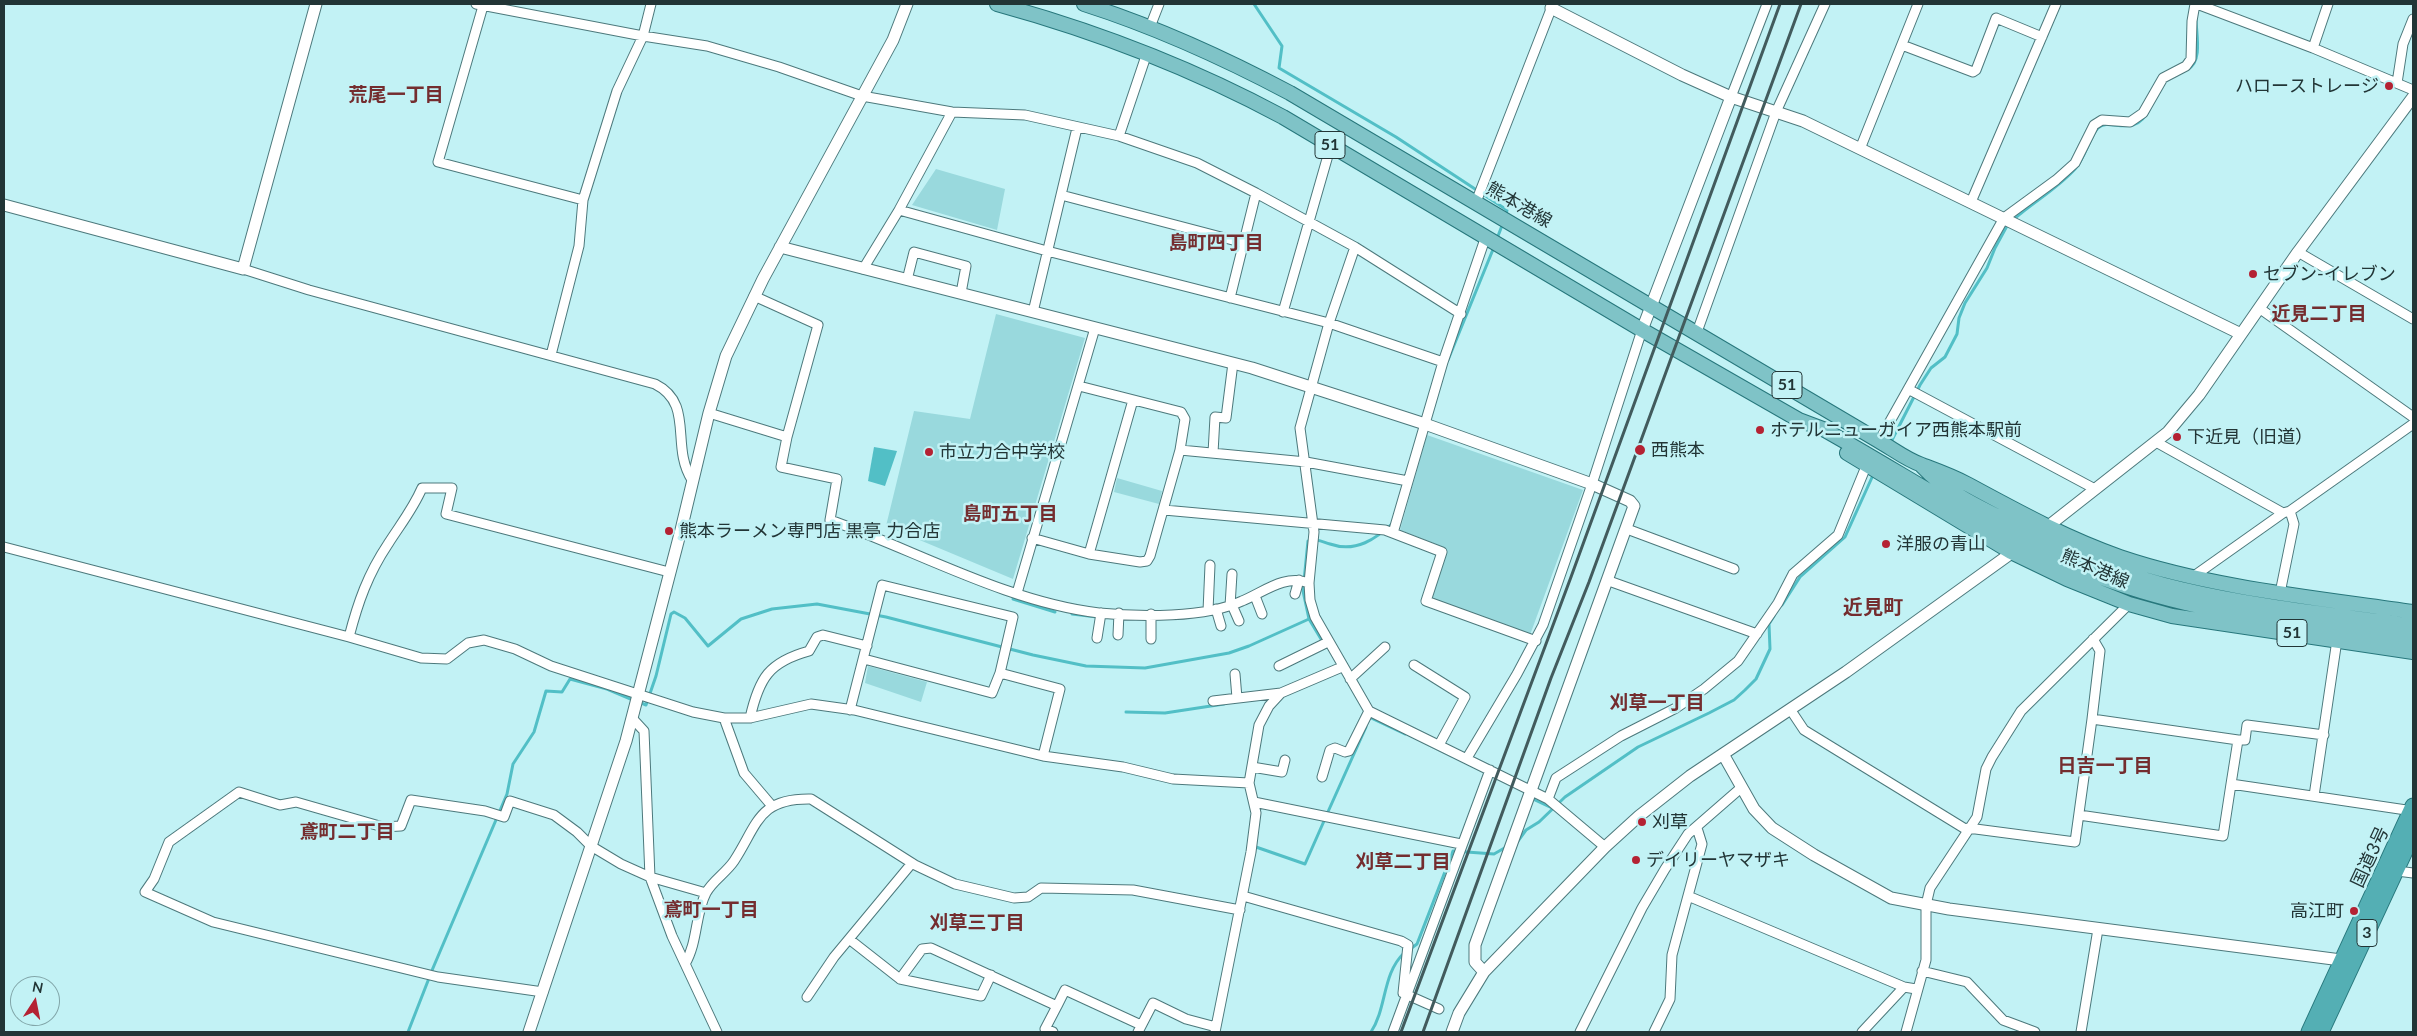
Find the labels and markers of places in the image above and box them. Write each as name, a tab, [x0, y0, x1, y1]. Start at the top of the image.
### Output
place label: ハローストレージ	[2235, 75, 2379, 97]
marker: ハローストレージ	[2383, 80, 2395, 92]
place label: セブン-イレブン	[2263, 263, 2396, 285]
marker: セブン-イレブン	[2247, 268, 2259, 280]
place label: ホテルニューガイア西熊本駅前	[1770, 419, 2022, 441]
marker: ホテルニューガイア西熊本駅前	[1754, 424, 1766, 436]
place label: 下近見（旧道）	[2187, 426, 2313, 448]
marker: 下近見（旧道）	[2171, 431, 2183, 443]
place label: 西熊本	[1651, 439, 1705, 461]
place label: 市立力合中学校	[939, 441, 1065, 463]
marker: 西熊本	[1633, 443, 1647, 457]
marker: 市立力合中学校	[923, 446, 935, 458]
place label: 熊本ラーメン専門店 黒亭 力合店	[679, 520, 940, 542]
marker: 熊本ラーメン専門店 黒亭 力合店	[663, 525, 675, 537]
place label: 洋服の青山	[1896, 533, 1986, 555]
marker: 洋服の青山	[1880, 538, 1892, 550]
place label: 刈草	[1652, 811, 1688, 833]
marker: 刈草	[1636, 816, 1648, 828]
place label: デイリーヤマザキ	[1646, 849, 1790, 871]
marker: デイリーヤマザキ	[1630, 854, 1642, 866]
place label: 高江町	[2290, 900, 2344, 922]
marker: 高江町	[2348, 905, 2360, 917]

